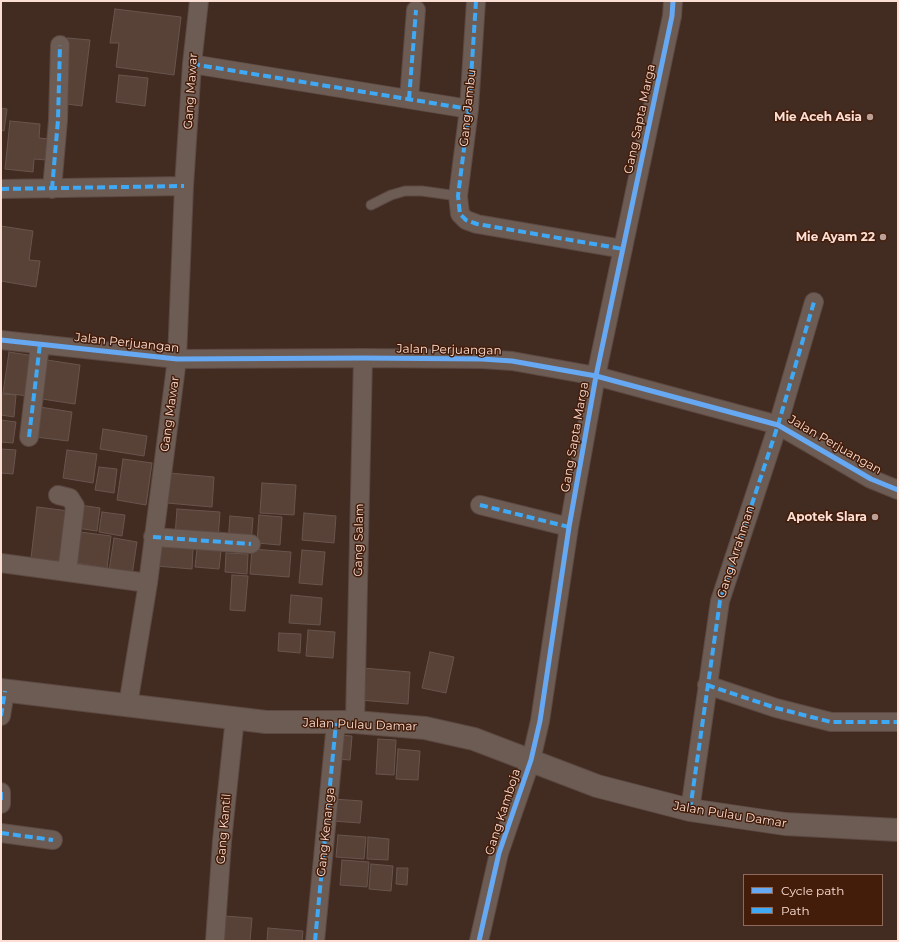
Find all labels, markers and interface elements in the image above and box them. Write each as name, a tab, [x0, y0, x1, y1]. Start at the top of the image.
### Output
street label: Gang Mawar	[181, 52, 201, 130]
street label: Gang Sapta Marga	[621, 63, 659, 175]
street label: Gang Jambu	[457, 69, 479, 147]
place label: Mie Aceh Asia	[774, 110, 862, 124]
marker: Mie Aceh Asia	[865, 112, 875, 122]
place label: Mie Ayam 22	[796, 230, 875, 244]
marker: Mie Ayam 22	[878, 232, 888, 242]
street label: Jalan Perjuangan	[74, 330, 180, 356]
street label: Jalan Perjuangan	[396, 342, 502, 358]
street label: Gang Mawar	[158, 375, 182, 453]
street label: Gang Sapta Marga	[558, 381, 592, 493]
street label: Jalan Perjuangan	[786, 412, 884, 478]
street label: Gang Salam	[351, 503, 367, 577]
street label: Gang Arrahman	[714, 504, 758, 600]
place label: Apotek Slara	[787, 510, 867, 524]
marker: Apotek Slara	[870, 512, 880, 522]
street label: Jalan Pulau Damar	[303, 716, 417, 734]
street label: Gang Kamboja	[482, 767, 524, 857]
street label: Gang Kenanga	[314, 787, 338, 877]
street label: Gang Kantil	[214, 793, 234, 865]
street label: Jalan Pulau Damar	[672, 799, 788, 831]
legend	[743, 874, 883, 926]
text: Cycle path	[781, 883, 844, 898]
text: Path	[781, 903, 810, 918]

